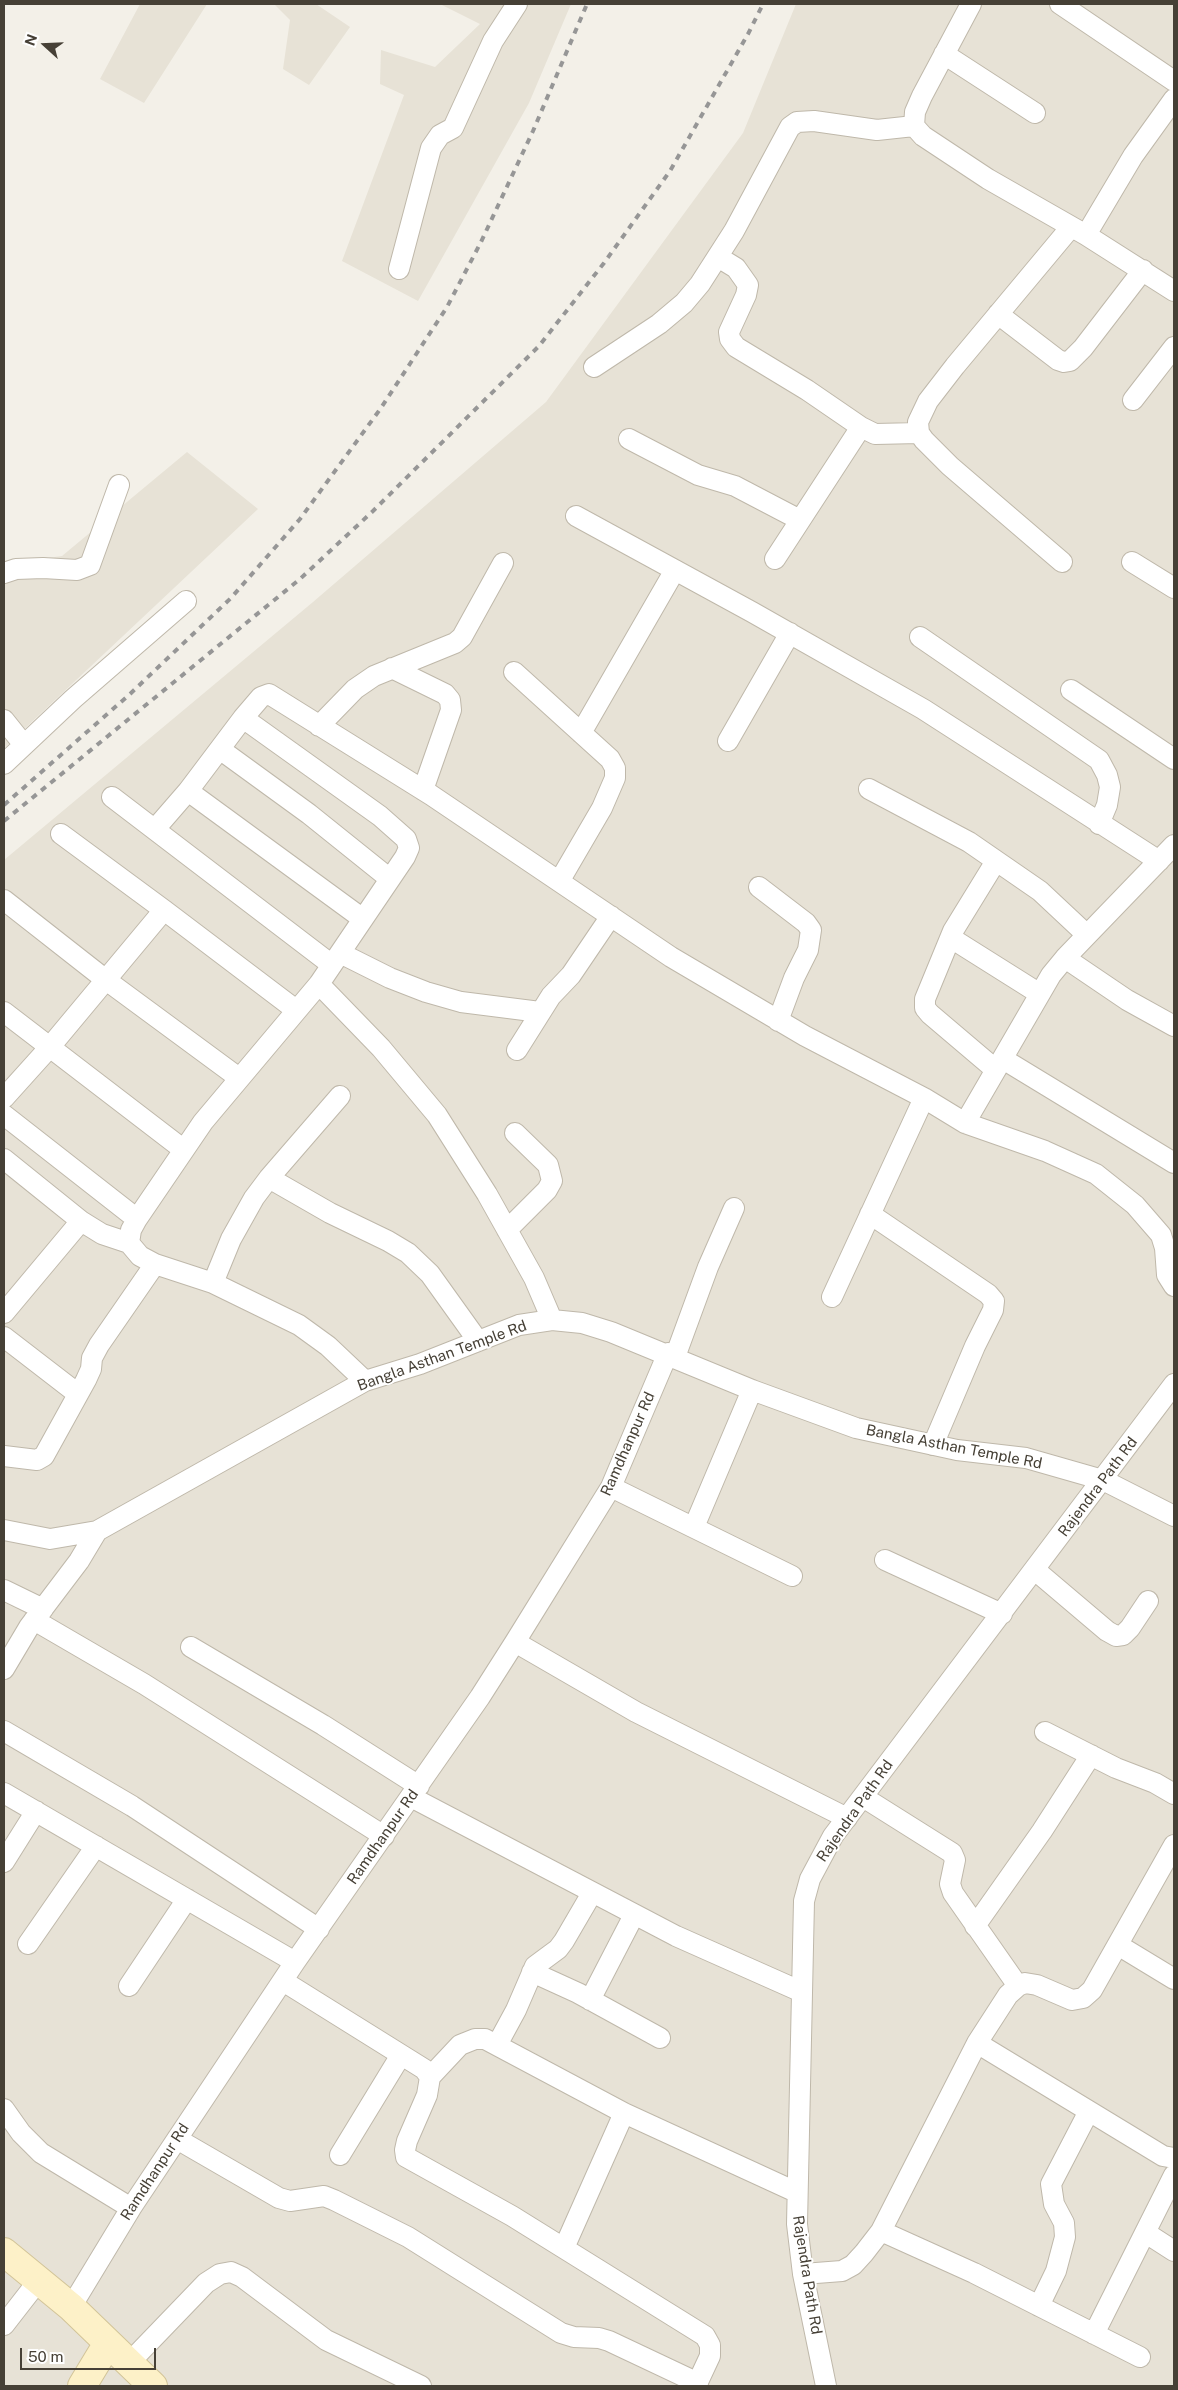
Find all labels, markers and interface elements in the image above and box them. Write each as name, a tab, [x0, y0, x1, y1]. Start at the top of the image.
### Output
north arrow	[20, 20, 70, 70]
text: N	[22, 32, 40, 48]
street label: Bangla Asthan Temple Rd	[355, 1317, 529, 1395]
street label: Ramdhanpur Rd	[597, 1389, 659, 1499]
street label: Bangla Asthan Temple Rd	[864, 1421, 1044, 1473]
street label: Rajendra Path Rd	[1055, 1434, 1141, 1540]
street label: Rajendra Path Rd	[813, 1757, 897, 1865]
street label: Ramdhanpur Rd	[344, 1786, 422, 1888]
street label: Ramdhanpur Rd	[117, 2120, 193, 2224]
street label: Rajendra Path Rd	[789, 2214, 825, 2336]
scale bar	[22, 2338, 159, 2370]
text: 50 m	[28, 2348, 63, 2365]

